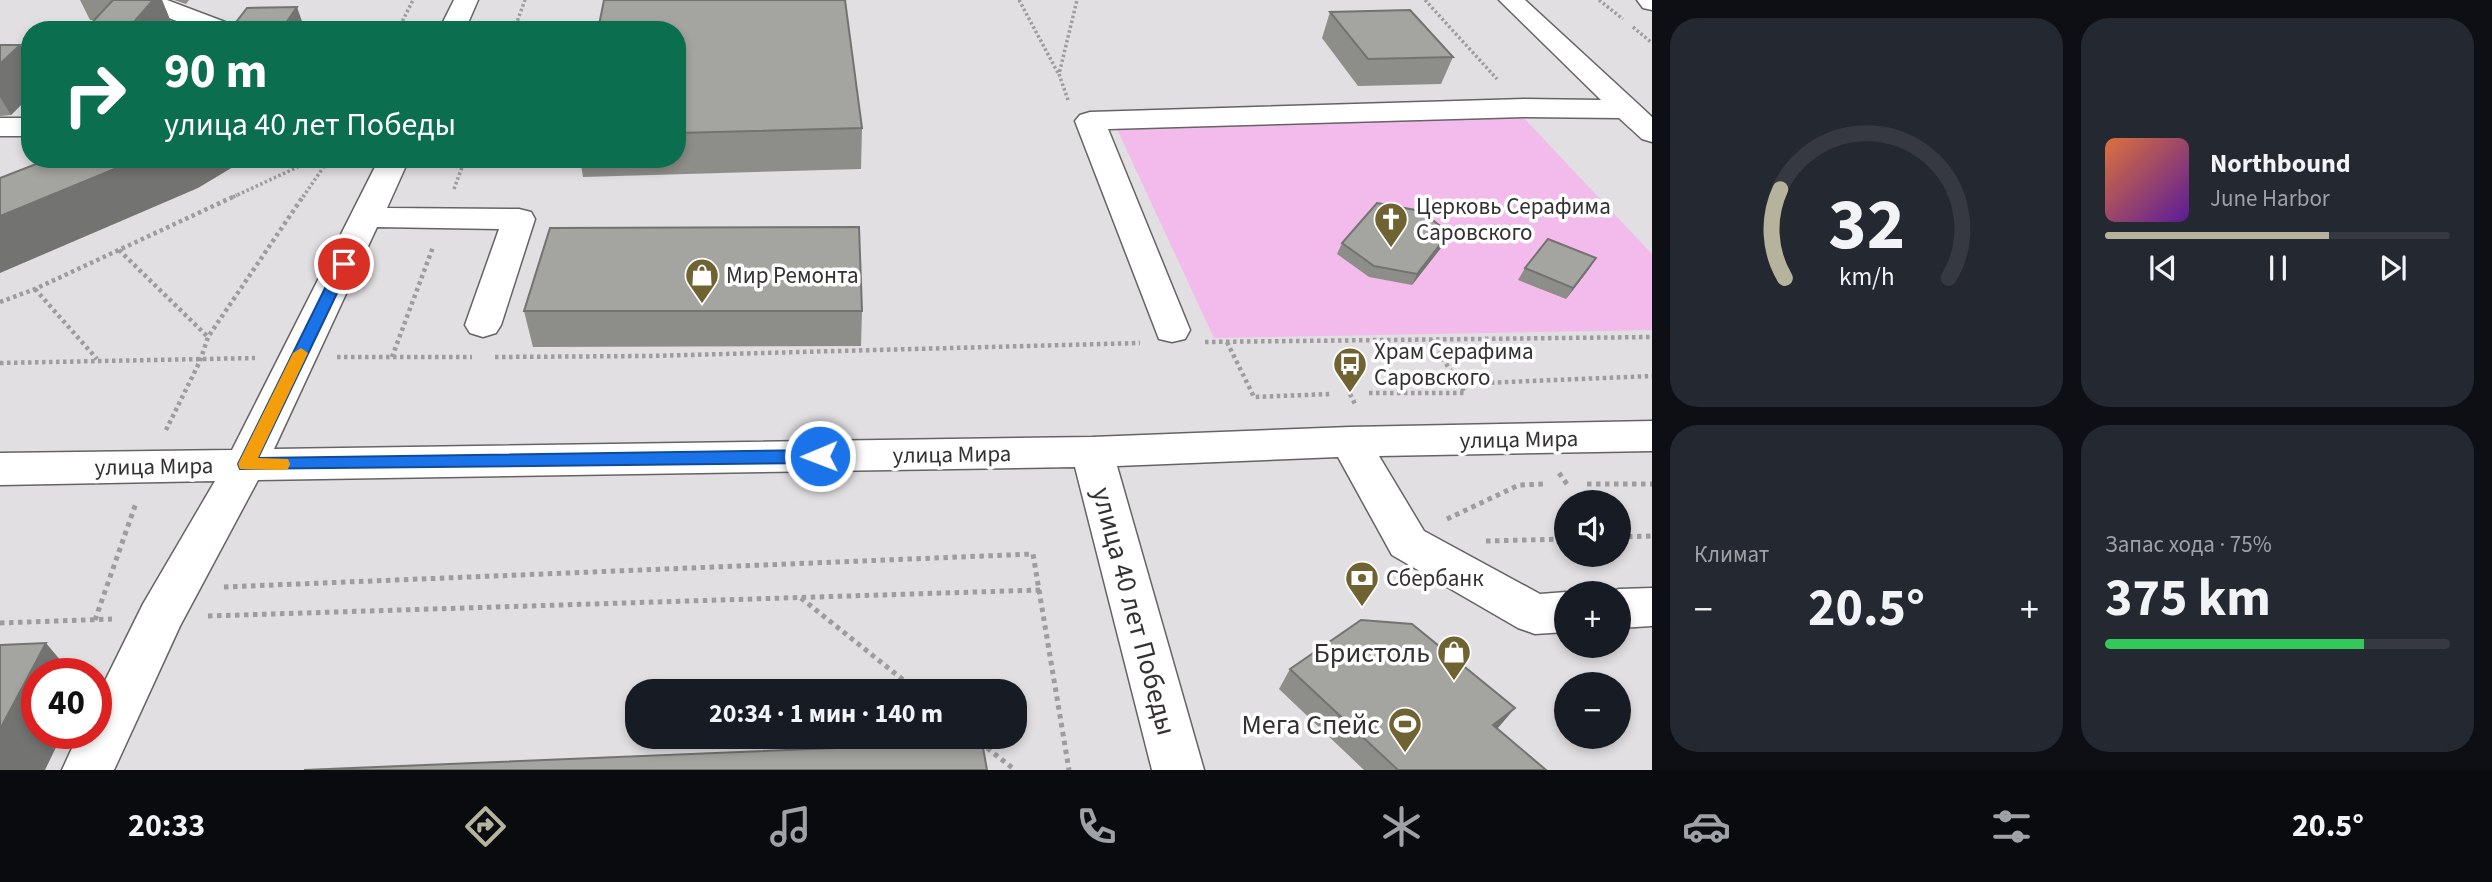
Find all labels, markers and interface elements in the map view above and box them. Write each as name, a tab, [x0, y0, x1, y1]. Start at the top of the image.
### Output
text: 90 m	[164, 37, 268, 107]
icon: right	[49, 49, 140, 140]
text: улица 40 лет Победы	[164, 102, 456, 148]
text: Northbound	[2210, 145, 2351, 182]
text: 32	[1828, 174, 1905, 278]
text: June Harbor	[2210, 182, 2330, 215]
place label: Церковь Серафима Саровского	[1416, 190, 1611, 249]
church icon: Церковь Серафима Саровского	[1372, 200, 1410, 249]
pin	[314, 234, 374, 294]
icon: arrive	[325, 245, 363, 283]
icon: previous	[2144, 249, 2182, 287]
icon: pause	[2259, 249, 2297, 287]
icon: next	[2374, 249, 2412, 287]
shop icon: Мир Ремонта	[683, 256, 721, 305]
place label: Мир Ремонта	[726, 259, 859, 292]
text: km/h	[1839, 259, 1894, 295]
place label: Храм Серафима Саровского	[1374, 335, 1534, 394]
bus stop icon: Храм Серафима Саровского	[1331, 345, 1369, 394]
position arrow	[783, 419, 857, 493]
street label: улица Мира	[1459, 422, 1579, 457]
street label: улица Мира	[892, 437, 1012, 472]
street label: улица Мира	[94, 449, 214, 484]
street label: улица 40 лет Победы	[1082, 483, 1186, 740]
map controls	[1554, 490, 1631, 749]
button: sound	[1554, 490, 1631, 567]
text: Запас хода · 75%	[2105, 528, 2272, 561]
text: Климат	[1694, 538, 1769, 571]
bank icon: Сбербанк	[1343, 559, 1381, 608]
place label: Сбербанк	[1386, 562, 1484, 595]
text: 375 km	[2105, 562, 2271, 636]
text: 20.5°	[1808, 572, 1925, 646]
button: +	[1554, 581, 1631, 658]
text: −	[1694, 583, 1713, 637]
text: +	[2020, 583, 2039, 637]
place label: Бристоль	[1314, 633, 1430, 673]
shop icon: Бристоль	[1435, 633, 1473, 682]
speed limit sign: 40	[21, 658, 112, 749]
button: −	[1554, 672, 1631, 749]
text: 20:34 · 1 мин · 140 m	[709, 695, 943, 732]
place label: Мега Спейс	[1242, 705, 1380, 745]
sports icon: Мега Спейс	[1386, 705, 1424, 754]
icon: directions	[461, 802, 510, 851]
icon: music	[766, 802, 815, 851]
icon: phone	[1072, 802, 1121, 851]
icon: climate	[1377, 802, 1426, 851]
icon: car	[1682, 802, 1731, 851]
icon: filters	[1987, 802, 2036, 851]
text: 20:33	[128, 803, 205, 849]
text: 20.5°	[2292, 803, 2364, 849]

